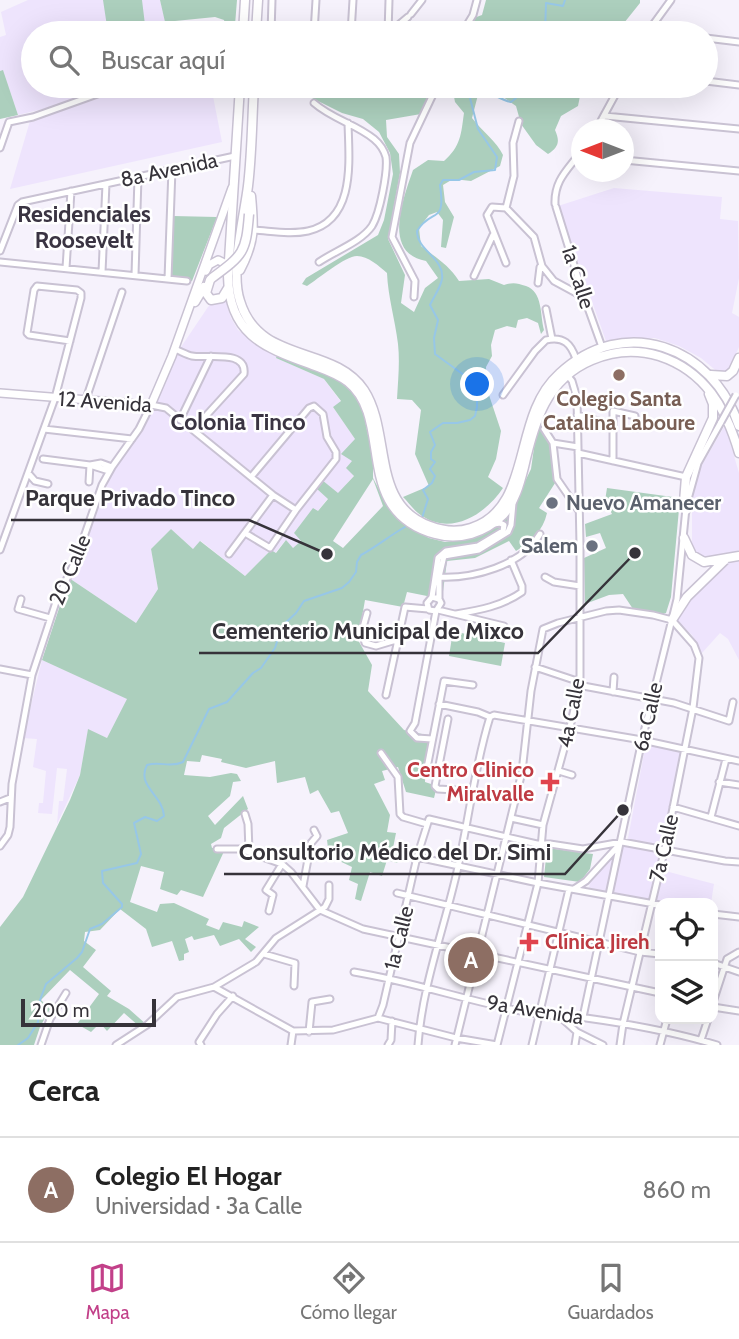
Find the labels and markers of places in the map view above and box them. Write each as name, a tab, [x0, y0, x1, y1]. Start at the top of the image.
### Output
marker: Colegio Santa Catalina Laboure	[611, 367, 627, 383]
place label: Colegio Santa Catalina Laboure	[543, 386, 695, 435]
callout: Parque Privado Tinco	[11, 476, 249, 520]
place label: Nuevo Amanecer	[566, 490, 721, 515]
marker: Nuevo Amanecer	[544, 495, 560, 511]
place label: Salem	[521, 533, 578, 558]
marker: Salem	[584, 538, 600, 554]
callout: Cementerio Municipal de Mixco	[199, 609, 538, 653]
place label: Centro Clinico Miralvalle	[407, 757, 534, 806]
marker: Centro Clinico Miralvalle	[540, 772, 560, 792]
callout: Consultorio Médico del Dr. Simi	[224, 830, 565, 874]
place label: Clínica Jireh	[545, 929, 650, 954]
marker: Clínica Jireh	[519, 932, 539, 952]
pin: A	[448, 934, 494, 986]

